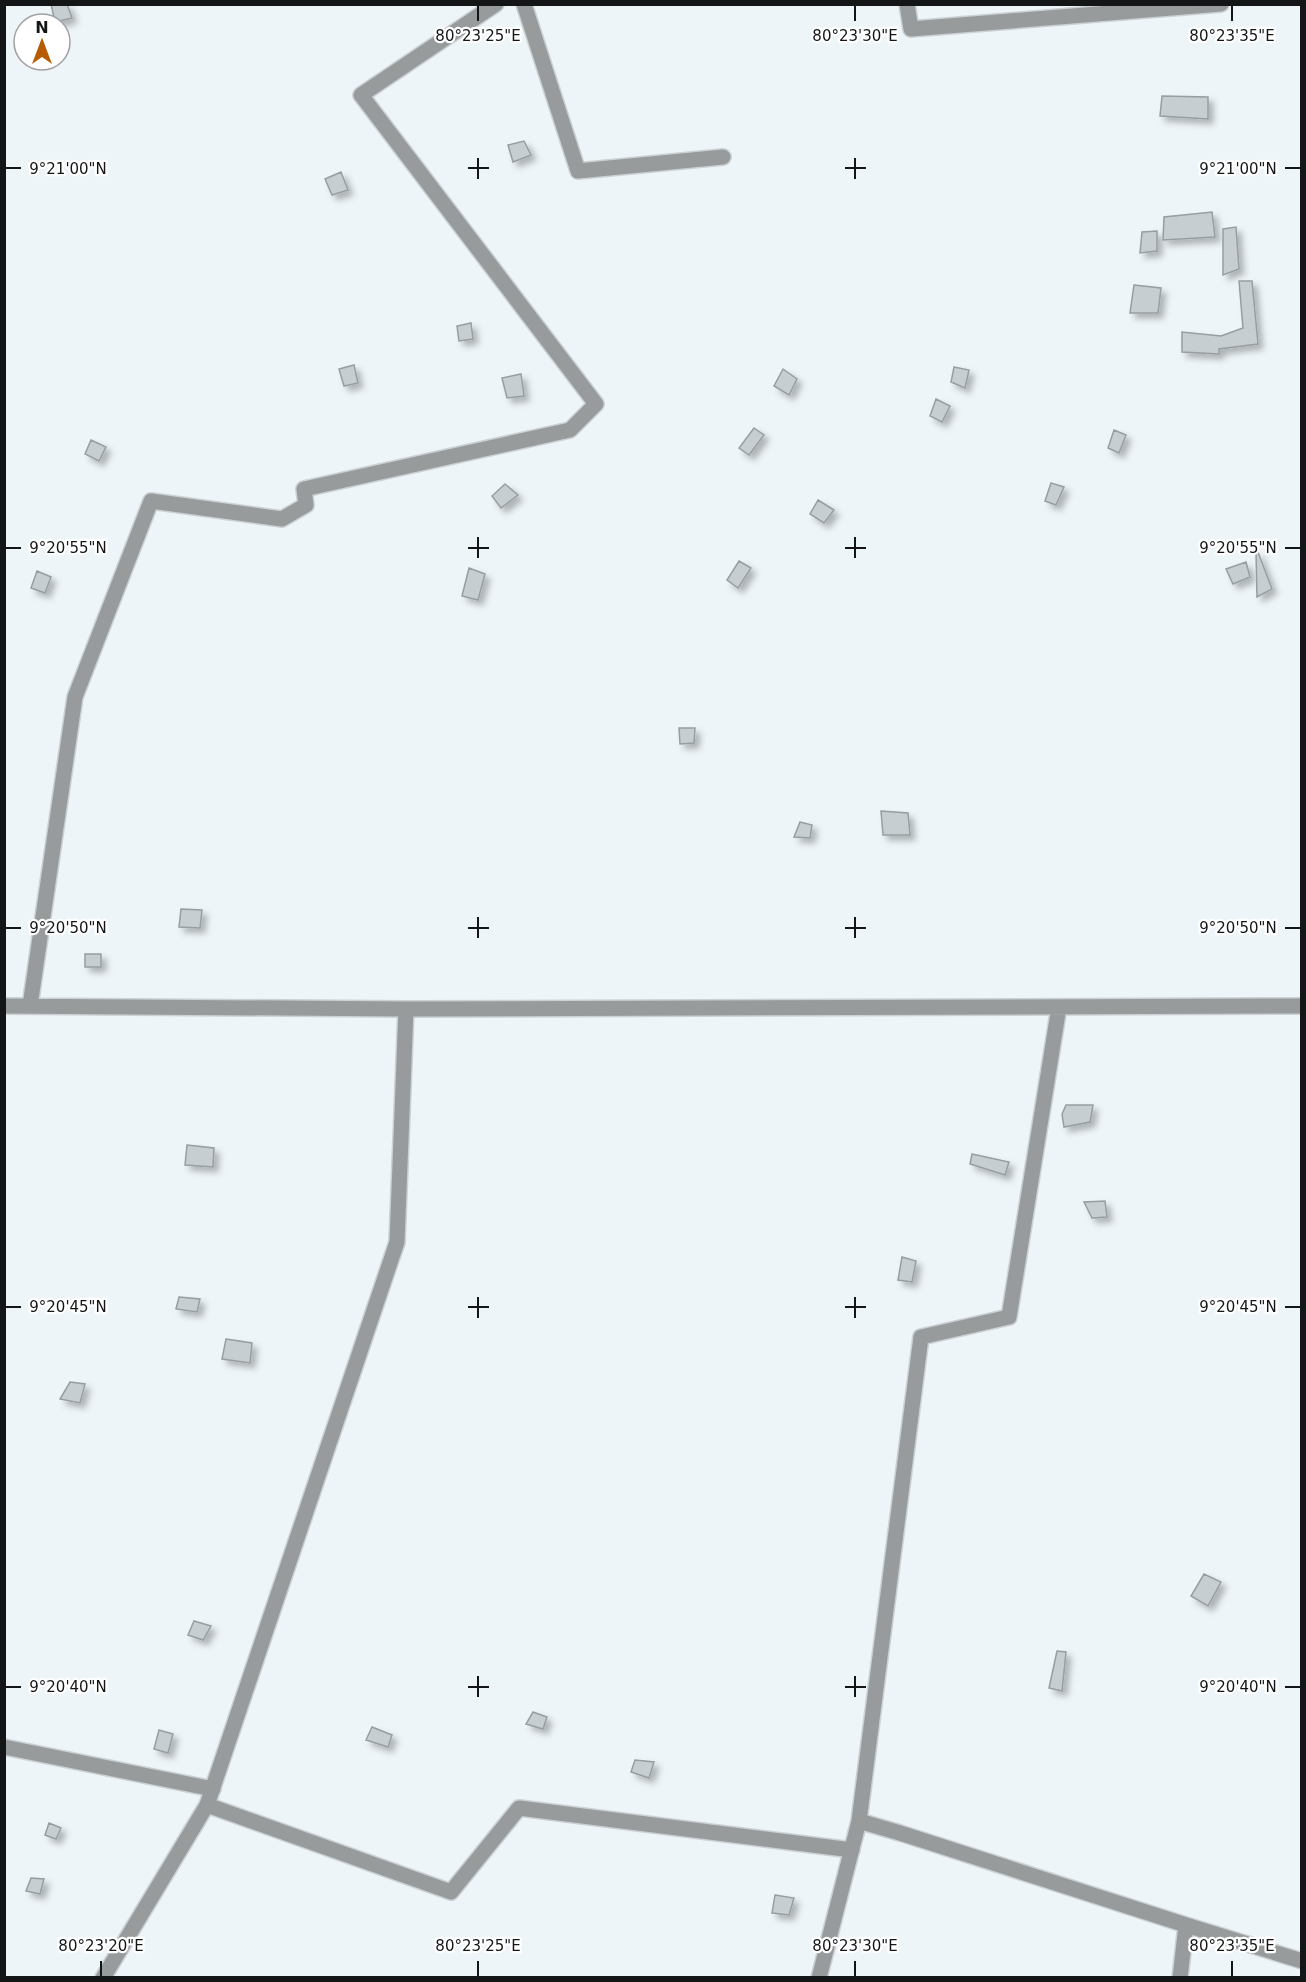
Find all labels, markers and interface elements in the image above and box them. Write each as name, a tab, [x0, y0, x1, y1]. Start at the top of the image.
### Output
north arrow	[12, 12, 72, 72]
text: N	[35, 18, 49, 37]
text: 80°23'25"E	[435, 27, 521, 45]
text: 80°23'30"E	[812, 27, 898, 45]
text: 80°23'35"E	[1189, 27, 1275, 45]
text: 9°21'00"N	[29, 160, 107, 178]
text: 9°21'00"N	[1199, 160, 1277, 178]
text: 9°20'55"N	[29, 539, 107, 557]
text: 9°20'55"N	[1199, 539, 1277, 557]
text: 9°20'50"N	[29, 919, 107, 937]
text: 9°20'50"N	[1199, 919, 1277, 937]
text: 9°20'45"N	[29, 1298, 107, 1316]
text: 9°20'45"N	[1199, 1298, 1277, 1316]
text: 9°20'40"N	[29, 1678, 107, 1696]
text: 9°20'40"N	[1199, 1678, 1277, 1696]
text: 80°23'20"E	[58, 1937, 144, 1955]
text: 80°23'25"E	[435, 1937, 521, 1955]
text: 80°23'30"E	[812, 1937, 898, 1955]
text: 80°23'35"E	[1189, 1937, 1275, 1955]

